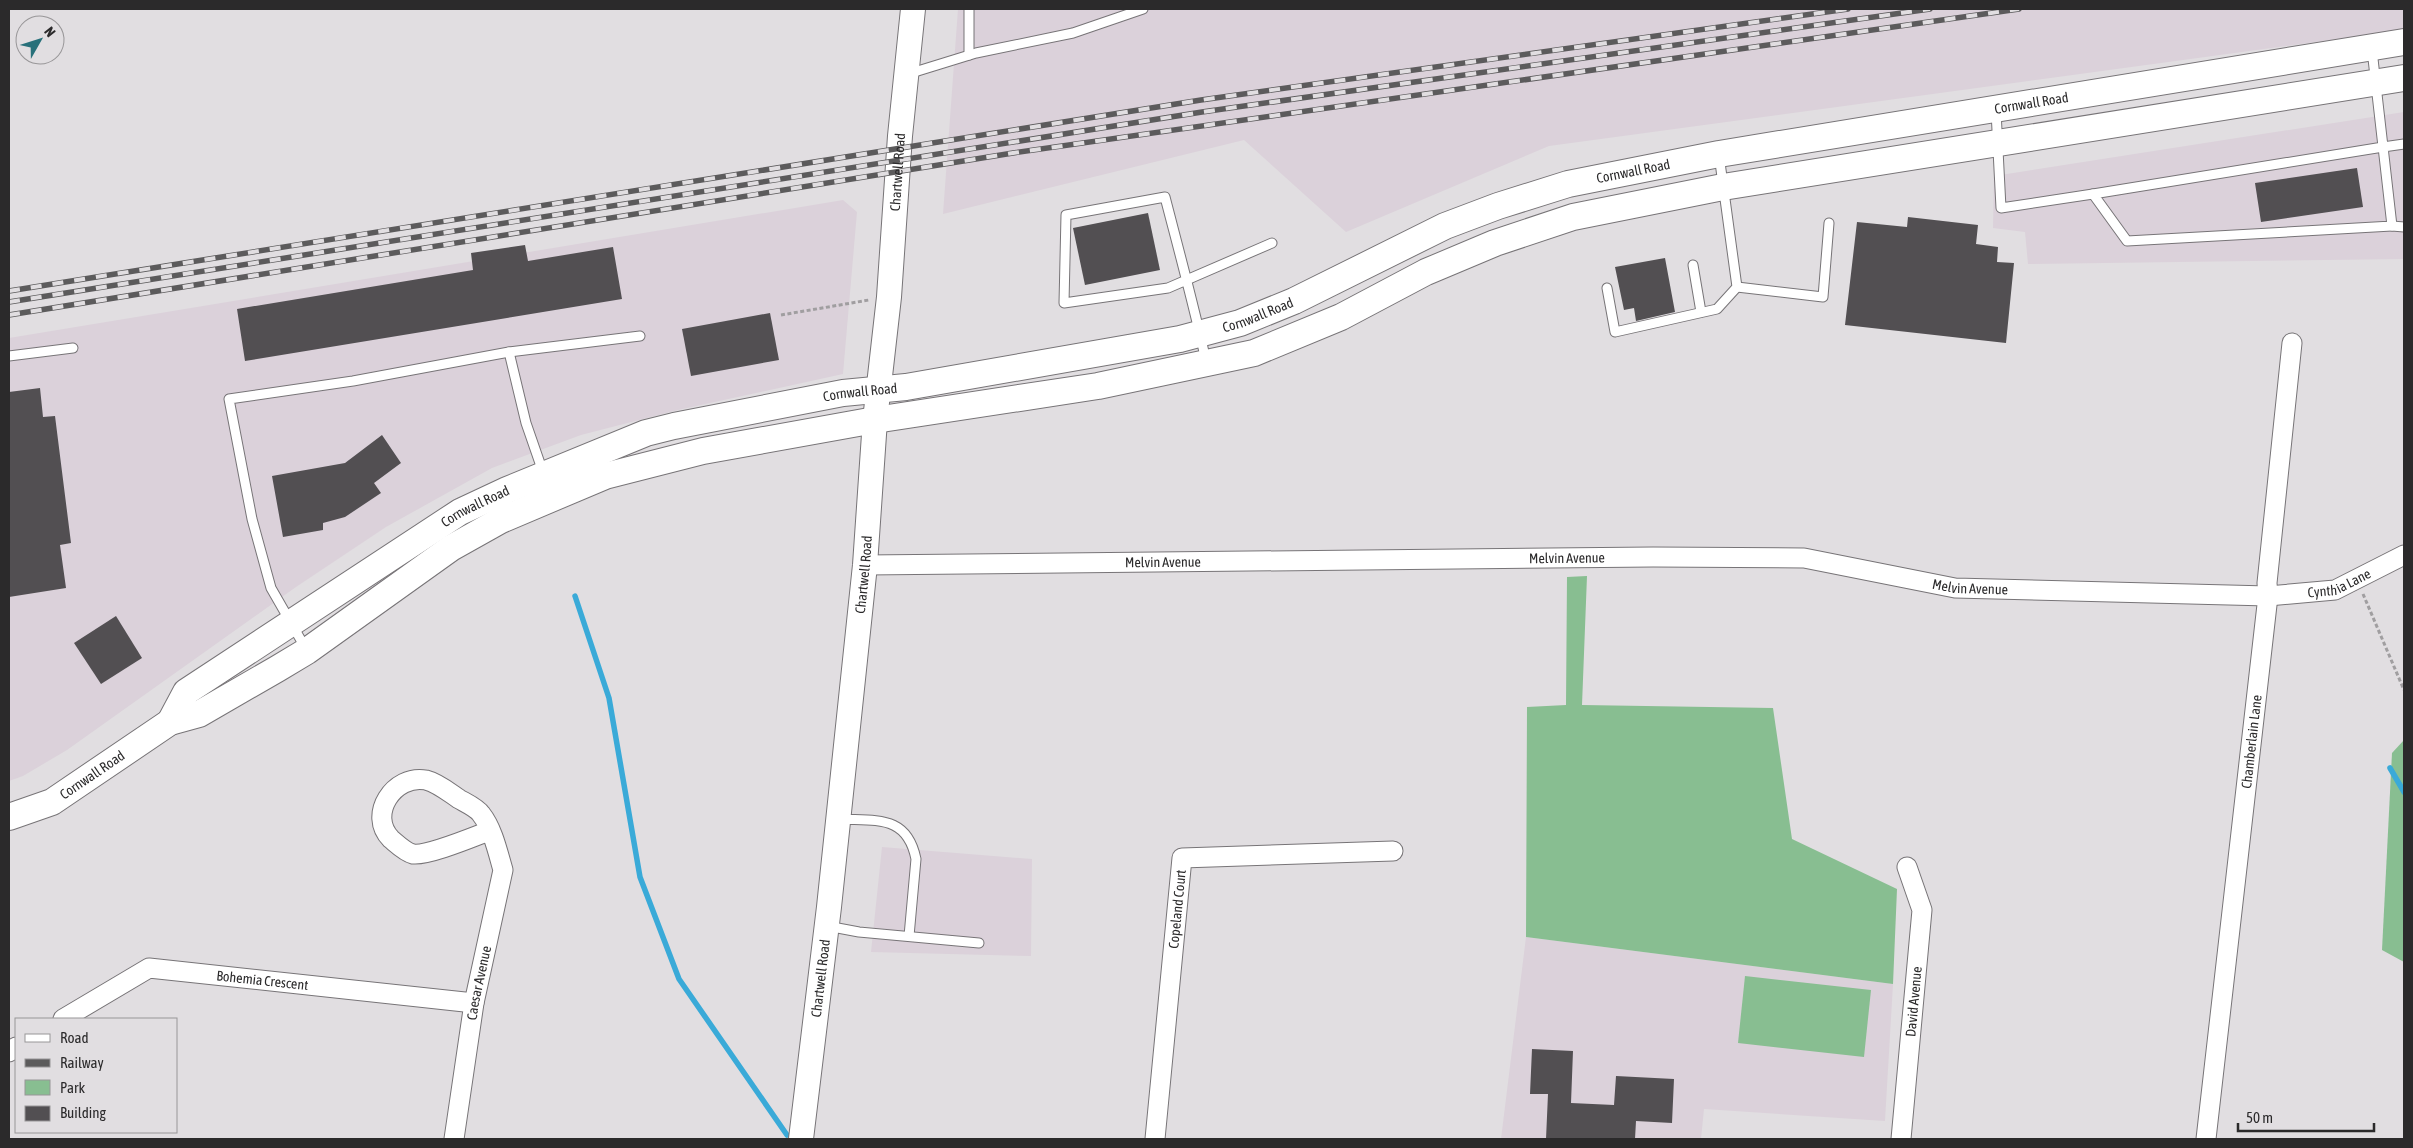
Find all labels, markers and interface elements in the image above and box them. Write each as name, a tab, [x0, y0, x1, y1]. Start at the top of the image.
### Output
north arrow	[15, 15, 65, 65]
text: N	[41, 24, 59, 40]
street label: Cornwall Road	[1993, 89, 2070, 117]
street label: Chartwell Road	[887, 132, 908, 212]
street label: Cornwall Road	[1595, 156, 1671, 186]
street label: Cornwall Road	[1221, 294, 1296, 335]
street label: Cornwall Road	[821, 380, 898, 405]
street label: Cornwall Road	[438, 482, 512, 530]
street label: Chartwell Road	[852, 535, 875, 614]
street label: Melvin Avenue	[1529, 549, 1605, 566]
street label: Melvin Avenue	[1125, 554, 1201, 570]
street label: Cynthia Lane	[2307, 565, 2373, 600]
street label: Melvin Avenue	[1931, 576, 2008, 597]
street label: Chamberlain Lane	[2238, 694, 2265, 789]
street label: Cornwall Road	[57, 747, 128, 802]
street label: Copeland Court	[1165, 869, 1189, 949]
street label: Chartwell Road	[808, 938, 833, 1018]
street label: Caesar Avenue	[464, 944, 494, 1021]
street label: David Avenue	[1902, 966, 1925, 1038]
street label: Bohemia Crescent	[216, 967, 309, 993]
legend	[15, 1018, 178, 1133]
text: Road	[60, 1029, 89, 1046]
text: Railway	[60, 1054, 104, 1071]
text: Park	[60, 1079, 85, 1096]
scale bar	[2238, 1100, 2374, 1132]
text: Building	[60, 1104, 106, 1121]
text: 50 m	[2246, 1109, 2273, 1126]

